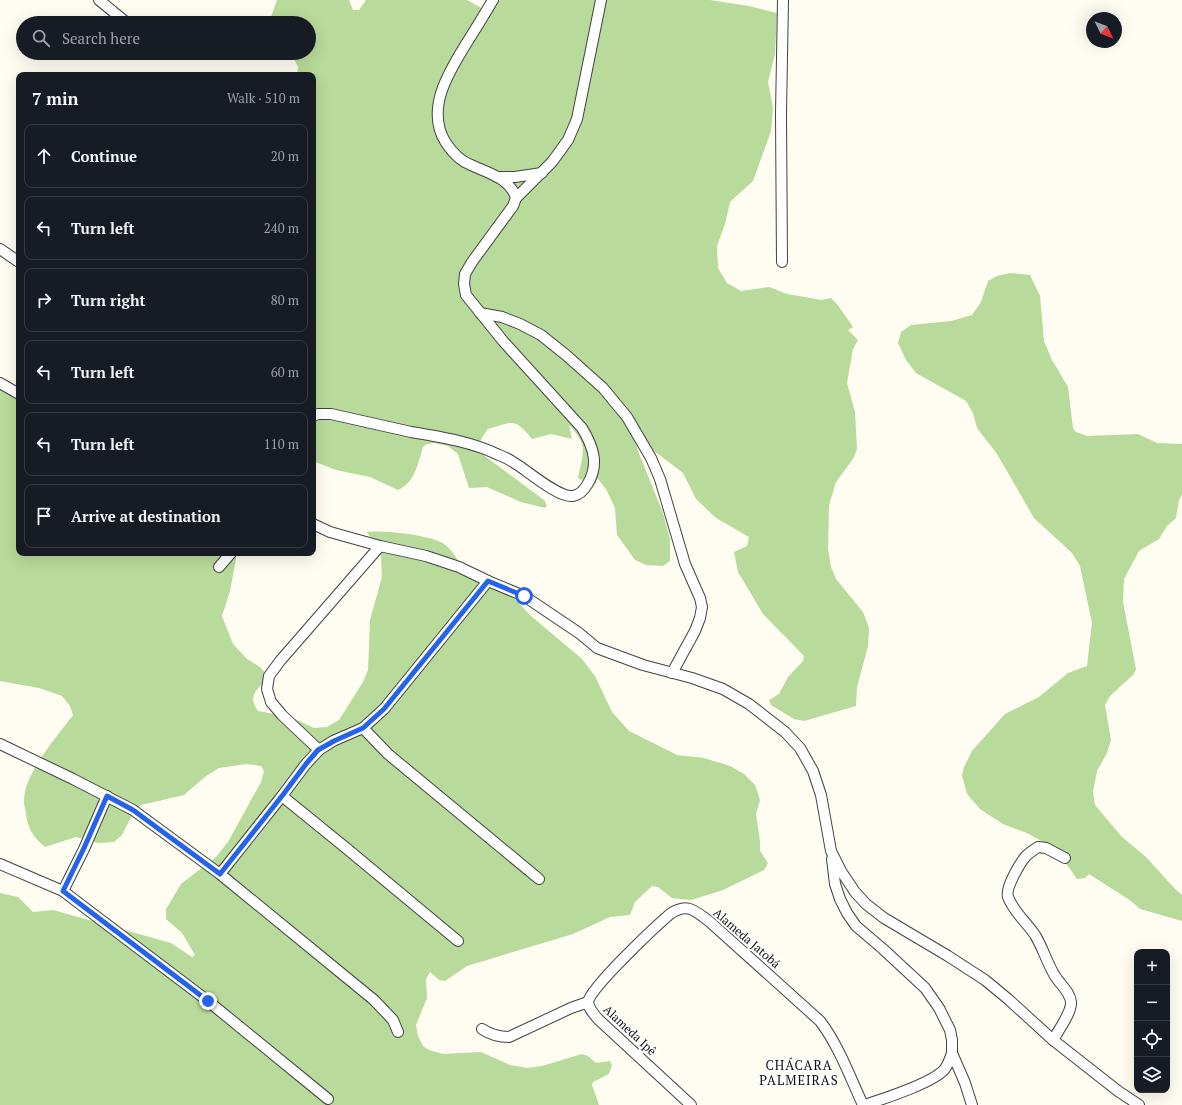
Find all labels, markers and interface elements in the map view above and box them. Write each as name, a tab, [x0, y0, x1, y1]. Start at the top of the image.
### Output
north arrow	[1086, 12, 1122, 48]
search box	[16, 16, 316, 60]
icon: search	[30, 27, 52, 49]
text: Search here	[62, 28, 140, 48]
text: 7 min	[32, 87, 79, 110]
text: Walk · 510 m	[227, 89, 300, 107]
icon: ahead	[33, 145, 55, 167]
text: Continue	[71, 146, 137, 166]
text: 20 m	[271, 147, 299, 165]
icon: left	[33, 217, 55, 239]
text: Turn left	[71, 218, 135, 238]
text: 240 m	[264, 219, 299, 237]
icon: right	[33, 289, 55, 311]
text: Turn right	[71, 290, 146, 310]
text: 80 m	[271, 291, 299, 309]
icon: left	[33, 361, 55, 383]
text: Turn left	[71, 362, 135, 382]
text: 60 m	[271, 363, 299, 381]
icon: left	[33, 433, 55, 455]
text: Turn left	[71, 434, 135, 454]
text: 110 m	[264, 435, 299, 453]
icon: arrive	[33, 505, 55, 527]
text: Arrive at destination	[71, 506, 221, 526]
route start	[515, 587, 533, 605]
street label: Alameda Jatobá	[710, 905, 784, 971]
map controls	[1134, 949, 1170, 1093]
button: +	[1134, 949, 1170, 985]
button: −	[1134, 985, 1170, 1021]
route end	[199, 992, 217, 1010]
street label: Alameda Ipê	[600, 1002, 660, 1058]
button: locate	[1134, 1021, 1170, 1057]
district label: CHÁCARA PALMEIRAS	[759, 1056, 839, 1089]
button: layers	[1134, 1057, 1170, 1093]

